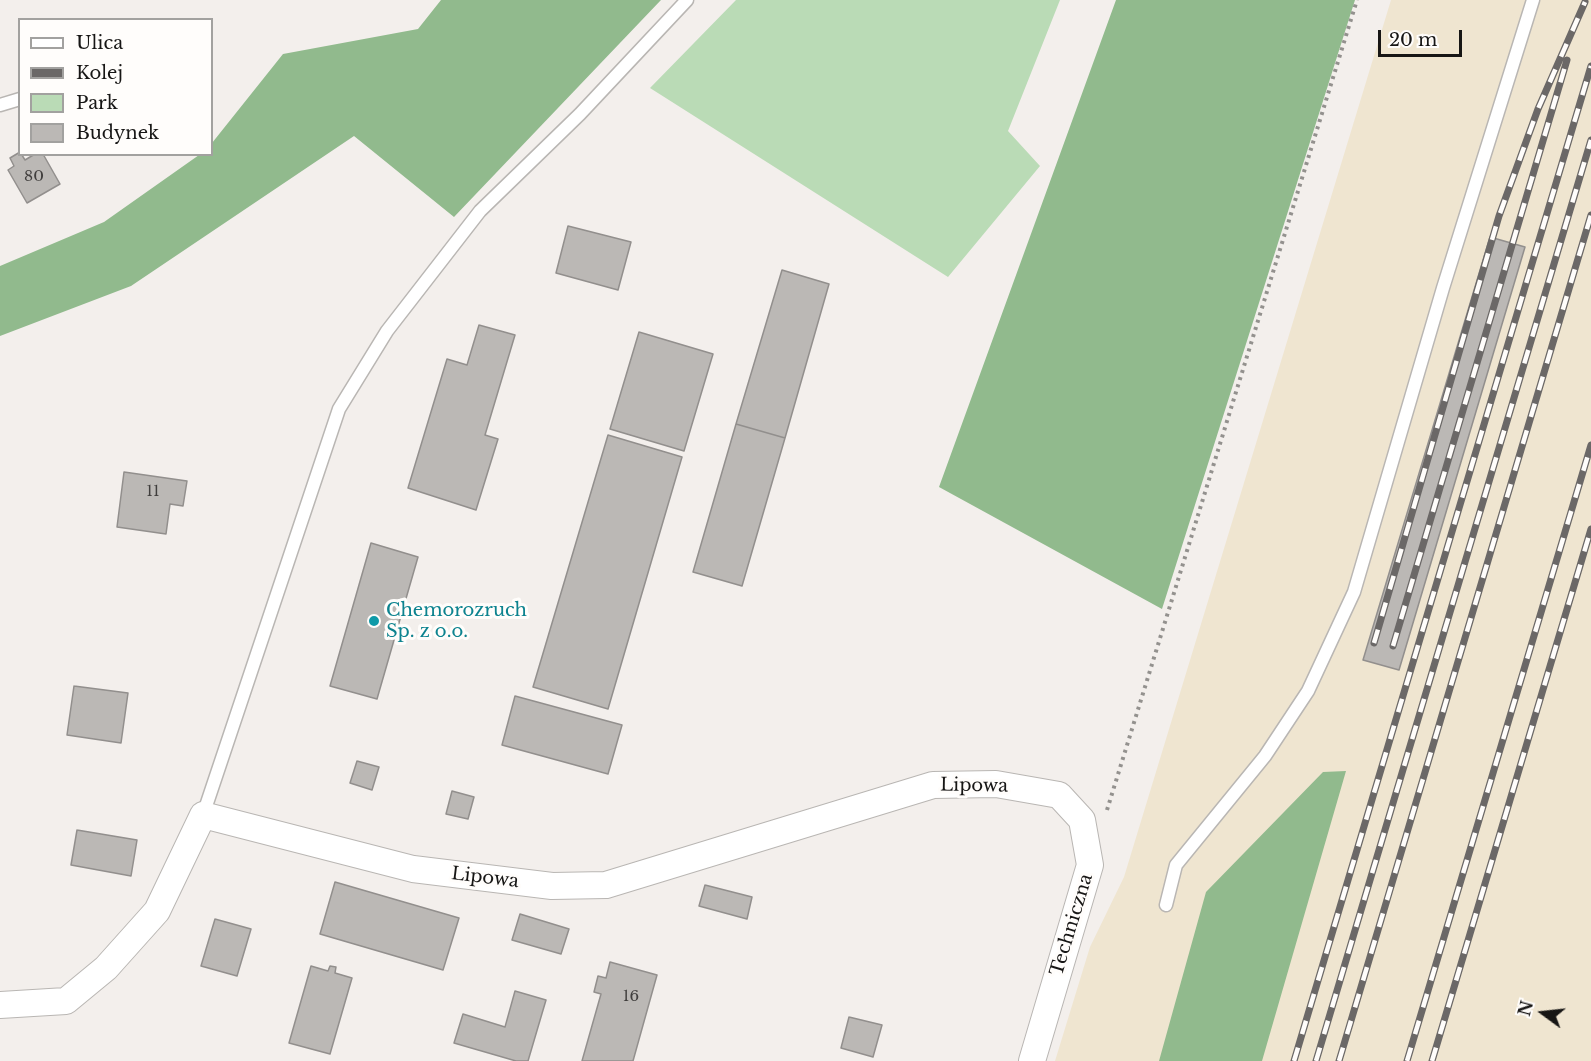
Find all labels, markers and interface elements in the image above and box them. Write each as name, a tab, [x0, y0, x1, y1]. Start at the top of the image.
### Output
legend	[18, 18, 213, 156]
scale bar	[1381, 18, 1465, 56]
text: 20 m	[1389, 29, 1437, 51]
text: Ulica	[76, 32, 123, 54]
text: Kolej	[76, 62, 123, 84]
text: Park	[76, 92, 118, 114]
text: Budynek	[76, 122, 159, 144]
house number: 80	[24, 168, 44, 186]
house number: 11	[146, 483, 160, 501]
place label: Chemorozruch Sp. z o.o.	[386, 600, 527, 642]
marker: Chemorozruch Sp. z o.o.	[367, 614, 381, 628]
street label: Lipowa	[940, 775, 1008, 797]
street label: Lipowa	[450, 863, 520, 893]
street label: Techniczna	[1046, 871, 1098, 979]
north arrow	[1513, 983, 1573, 1043]
house number: 16	[623, 988, 639, 1006]
text: N	[1514, 998, 1537, 1018]

